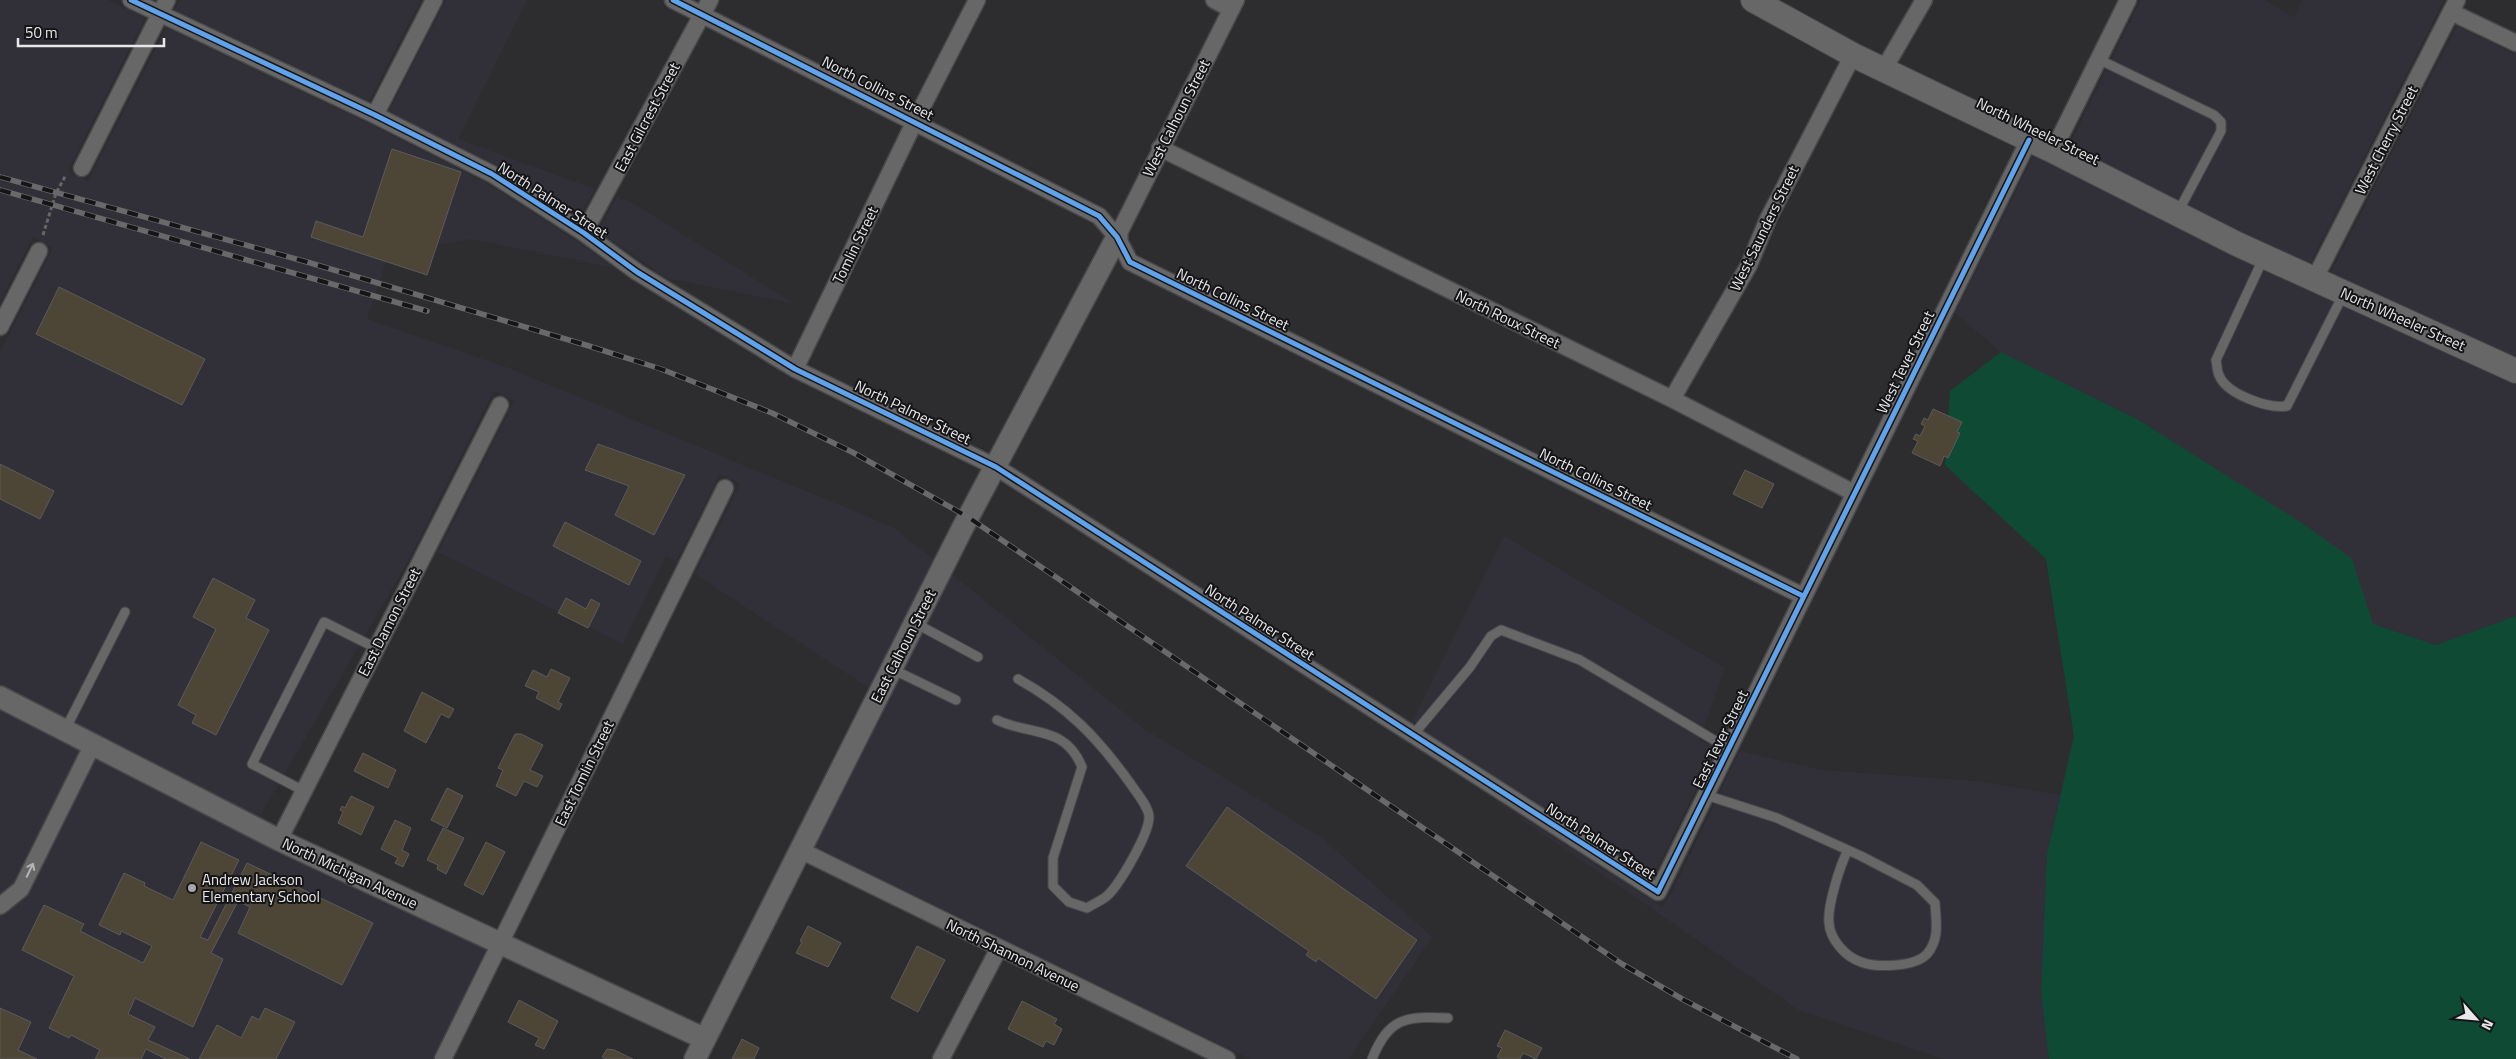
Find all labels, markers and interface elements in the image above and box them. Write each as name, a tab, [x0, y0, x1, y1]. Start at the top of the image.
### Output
scale bar	[18, 15, 164, 47]
text: 50 m	[25, 21, 58, 44]
street label: North Collins Street	[818, 50, 939, 126]
street label: West Calhoun Street	[1136, 55, 1216, 181]
street label: East Gilcrest Street	[609, 58, 686, 176]
street label: West Cherry Street	[2349, 81, 2424, 198]
street label: North Wheeler Street	[1973, 91, 2104, 171]
street label: North Palmer Street	[494, 156, 613, 245]
street label: West Saunders Street	[1724, 161, 1805, 295]
street label: Tomlin Street	[826, 202, 884, 288]
street label: North Collins Street	[1173, 262, 1294, 337]
street label: North Wheeler Street	[2337, 281, 2470, 357]
street label: North Roux Street	[1452, 284, 1565, 355]
street label: West Tever Street	[1870, 306, 1940, 417]
street label: North Palmer Street	[851, 374, 976, 450]
street label: North Collins Street	[1536, 442, 1657, 517]
street label: East Damon Street	[352, 563, 427, 680]
street label: North Palmer Street	[1201, 578, 1320, 667]
street label: East Calhoun Street	[864, 585, 942, 707]
street label: East Tever Street	[1686, 685, 1754, 792]
street label: East Tomlin Street	[548, 716, 620, 830]
street label: North Palmer Street	[1542, 797, 1661, 886]
street label: North Michigan Avenue	[278, 832, 422, 914]
one-way arrow	[26, 863, 36, 878]
place label: Andrew Jackson Elementary School	[202, 868, 320, 908]
marker: Andrew Jackson Elementary School	[186, 882, 198, 894]
street label: North Shannon Avenue	[942, 913, 1084, 997]
north arrow	[2451, 994, 2501, 1044]
text: N	[2476, 1016, 2500, 1034]

